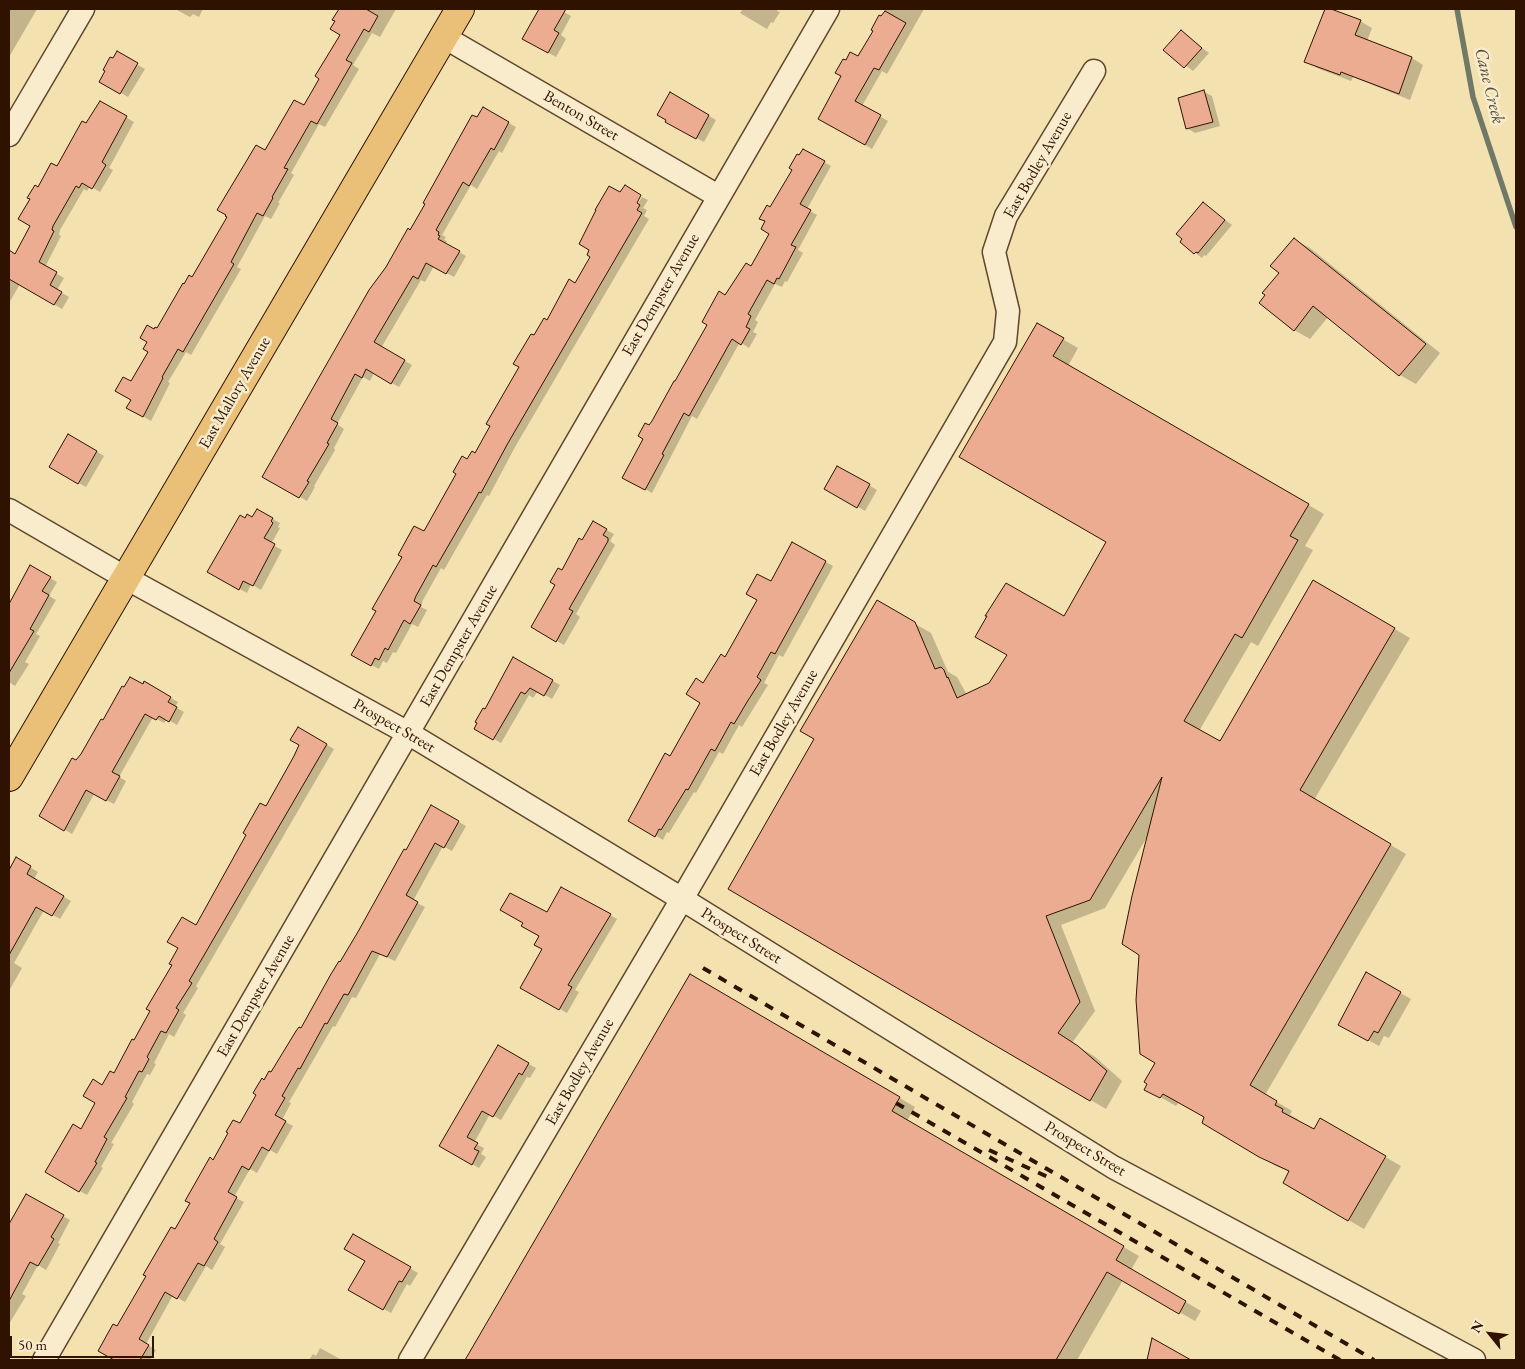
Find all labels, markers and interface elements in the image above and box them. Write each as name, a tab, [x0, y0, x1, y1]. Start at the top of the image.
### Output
water label: Cane Creek	[1469, 46, 1509, 126]
street label: Benton Street	[540, 87, 622, 145]
street label: East Bodley Avenue	[1000, 108, 1076, 222]
street label: East Dempster Avenue	[618, 230, 704, 360]
street label: East Mallory Avenue	[195, 334, 275, 452]
street label: East Dempster Avenue	[416, 581, 502, 711]
street label: East Bodley Avenue	[746, 666, 822, 780]
street label: Prospect Street	[350, 695, 438, 757]
street label: Prospect Street	[697, 904, 785, 968]
street label: East Dempster Avenue	[213, 931, 299, 1061]
street label: East Bodley Avenue	[542, 1015, 618, 1129]
street label: Prospect Street	[1041, 1117, 1129, 1181]
north arrow	[1465, 1309, 1515, 1359]
text: N	[1466, 1317, 1487, 1336]
scale bar	[12, 1326, 156, 1358]
text: 50 m	[18, 1335, 47, 1354]

